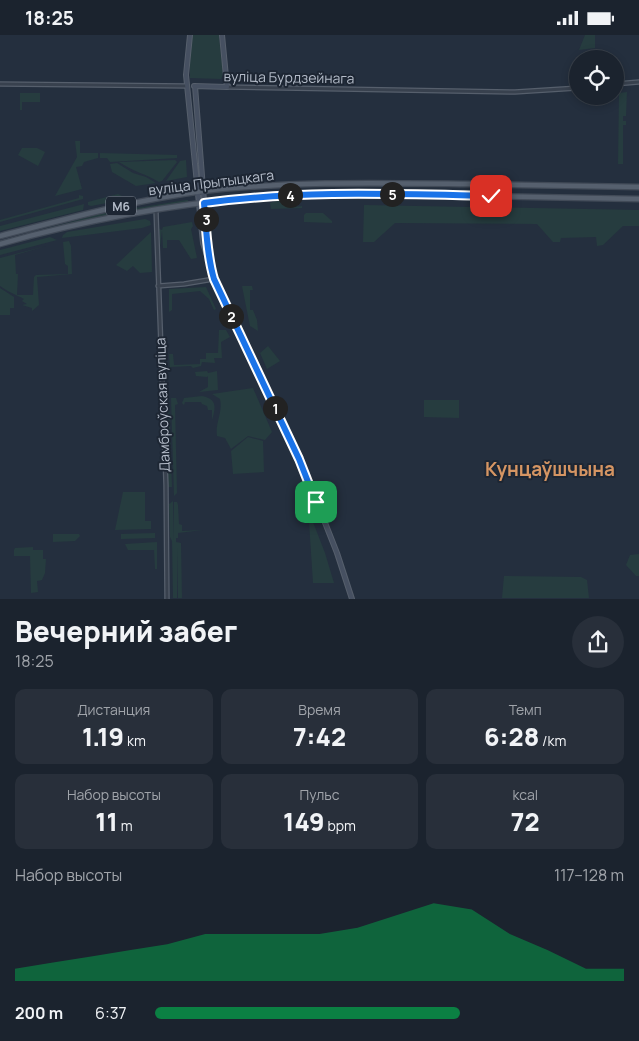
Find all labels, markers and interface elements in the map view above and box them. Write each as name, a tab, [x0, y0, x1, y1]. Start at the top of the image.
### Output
text: 18:25	[25, 5, 74, 31]
map controls	[569, 50, 624, 105]
button: locate	[569, 50, 624, 105]
street label: вуліца Бурдзейнага	[223, 66, 355, 88]
street label: вуліца Прытыцкага	[147, 165, 275, 199]
pin	[470, 175, 512, 217]
pin: 5	[380, 181, 404, 207]
icon: check	[477, 182, 505, 210]
pin: 4	[278, 183, 302, 207]
text: 5	[388, 185, 397, 204]
text: 4	[286, 186, 295, 205]
road number: М6	[106, 197, 136, 215]
pin: 3	[194, 207, 218, 231]
text: 3	[202, 210, 211, 229]
pin: 2	[218, 303, 244, 329]
text: 2	[227, 307, 236, 326]
street label: Дамброўская вуліца	[150, 337, 174, 473]
pin: 1	[262, 395, 288, 421]
text: 1	[272, 399, 279, 418]
district label: Кунцаўшчына	[485, 456, 615, 482]
pin	[295, 481, 337, 523]
icon: arrive	[302, 488, 330, 516]
text: Вечерний забег	[15, 612, 237, 650]
button: share	[572, 616, 624, 668]
text: 18:25	[15, 650, 54, 672]
text: Дистанция	[77, 700, 150, 719]
text: Время	[298, 700, 341, 719]
text: Темп	[509, 700, 542, 719]
text: 1.19	[82, 719, 124, 754]
text: 7:42	[293, 719, 346, 754]
text: 6:28	[484, 719, 539, 754]
text: km	[124, 731, 146, 750]
text: /km	[539, 731, 566, 750]
text: Набор высоты	[67, 785, 161, 804]
text: Пульс	[299, 785, 340, 804]
text: kcal	[512, 785, 538, 804]
text: 11	[95, 804, 118, 839]
text: 149	[283, 804, 325, 839]
text: 72	[511, 804, 540, 839]
text: m	[118, 816, 133, 835]
text: bpm	[325, 816, 356, 835]
text: Набор высоты	[15, 864, 122, 886]
text: 117–128 m	[554, 864, 624, 886]
text: 200 m	[15, 1002, 63, 1024]
text: 6:37	[95, 1002, 127, 1024]

